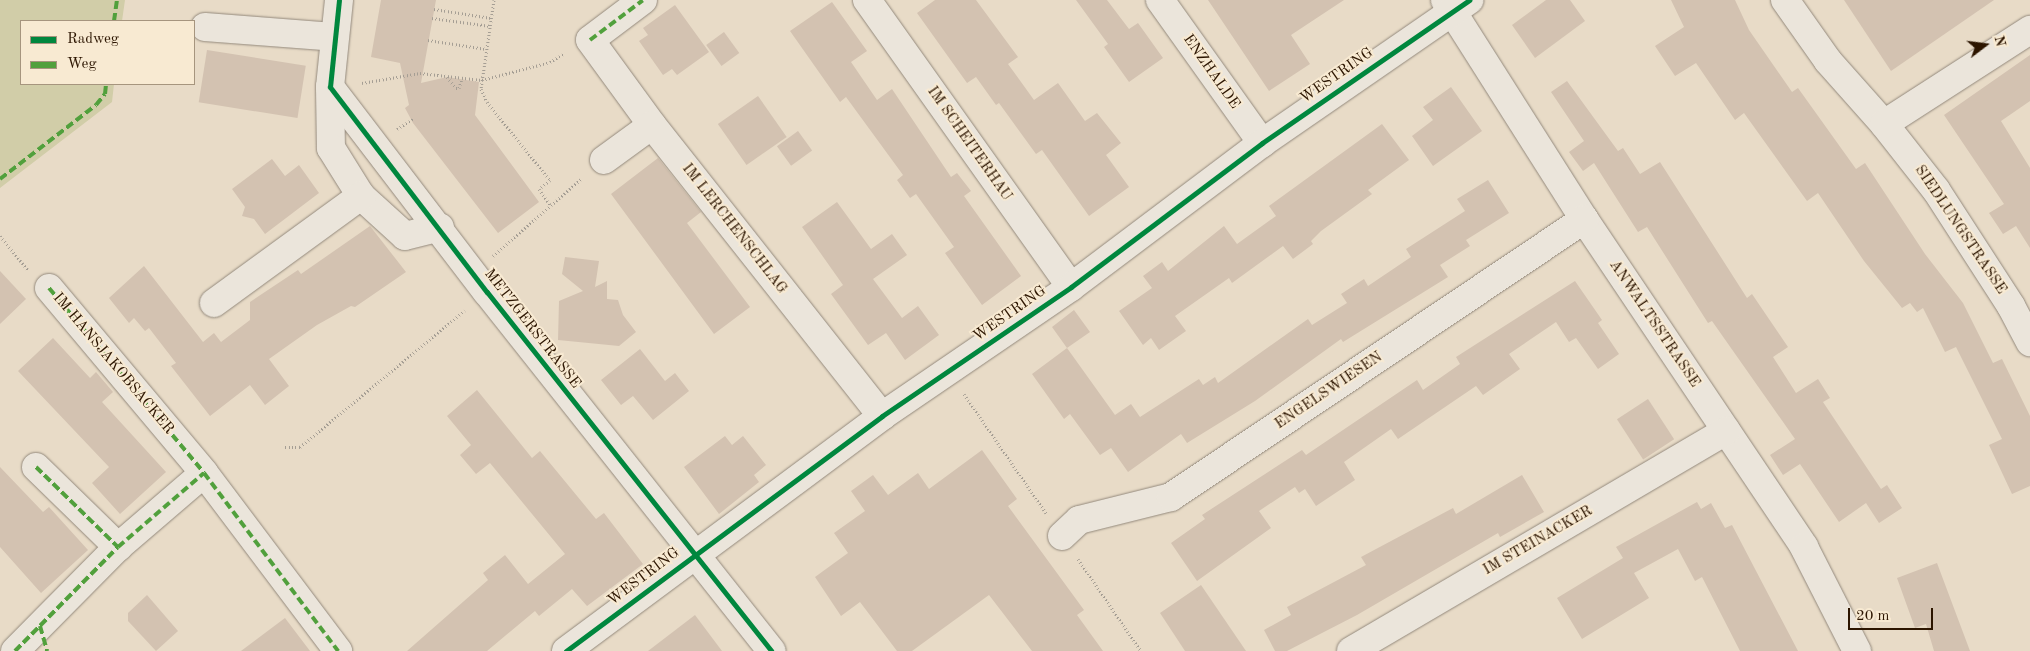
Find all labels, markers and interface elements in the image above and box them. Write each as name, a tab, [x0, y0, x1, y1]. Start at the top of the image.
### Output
legend	[20, 20, 195, 85]
north arrow	[1960, 20, 2010, 70]
street label: ENZHALDE	[1179, 31, 1243, 113]
text: Radweg	[67, 32, 119, 47]
text: N	[1991, 34, 2008, 48]
street label: WESTRING	[1297, 44, 1377, 108]
text: Weg	[67, 57, 97, 72]
street label: IM SCHEITERHAU	[923, 83, 1015, 205]
street label: IM LERCHENSCHLAG	[678, 160, 790, 298]
street label: SIEDLUNGSTRASSE	[1910, 162, 2010, 298]
street label: ANWALTSSTRASSE	[1605, 257, 1703, 391]
street label: METZGERSTRASSE	[480, 266, 584, 392]
street label: WESTRING	[970, 282, 1050, 346]
street label: IM HANSJAKOBSACKER	[49, 290, 177, 438]
street label: ENGELSWIESEN	[1272, 348, 1386, 434]
street label: IM STEINACKER	[1480, 502, 1596, 580]
street label: WESTRING	[604, 544, 684, 610]
scale bar	[1850, 598, 1935, 630]
text: 20 m	[1856, 609, 1890, 624]

